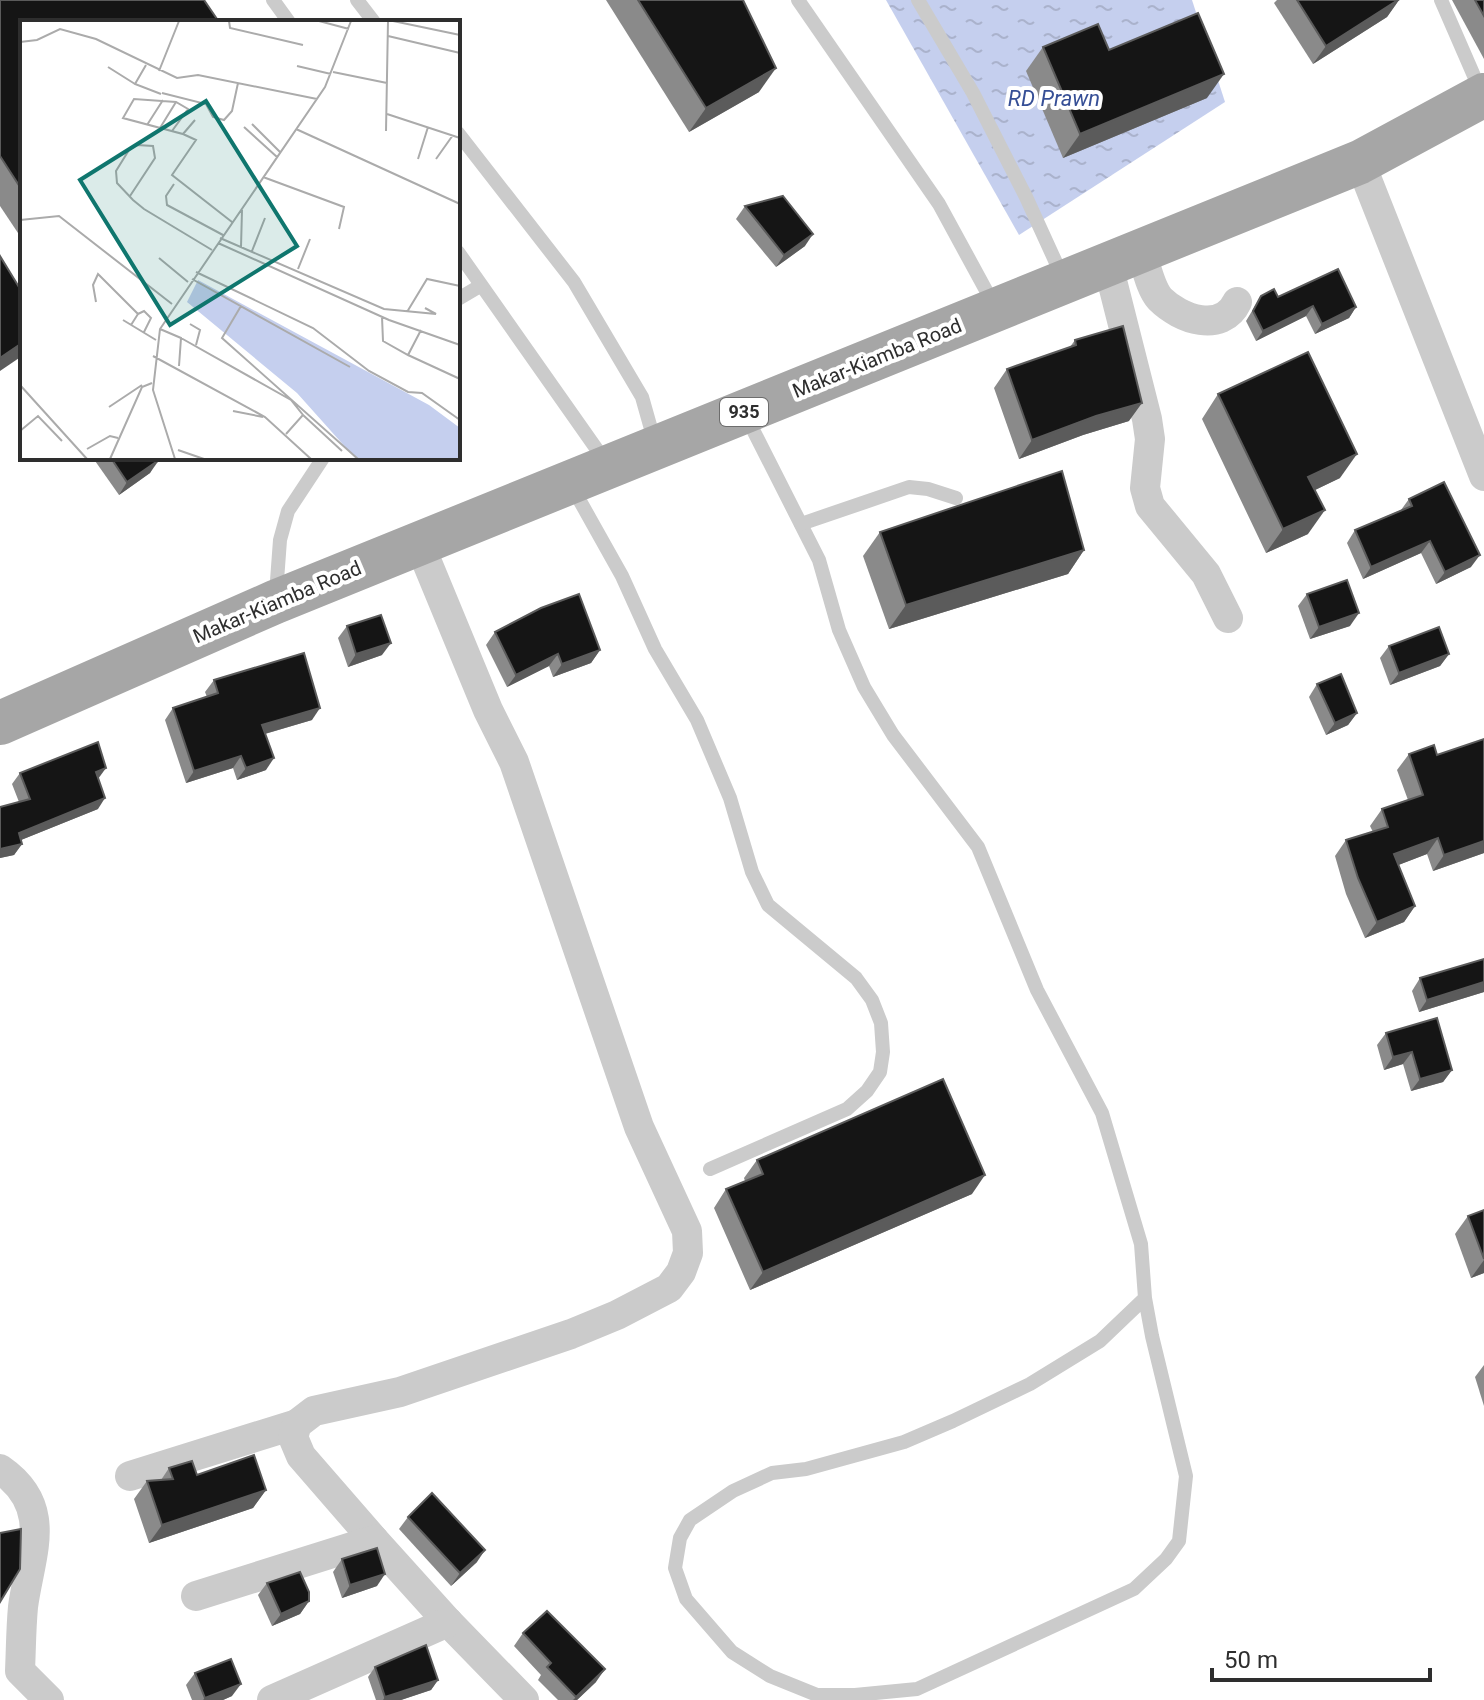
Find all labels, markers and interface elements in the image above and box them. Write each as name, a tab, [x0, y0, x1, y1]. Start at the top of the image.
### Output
inset map	[20, 20, 460, 460]
water label: RD Prawn	[1008, 86, 1100, 111]
street label: Makar-Kiamba Road	[789, 313, 965, 403]
road number: 935	[720, 398, 768, 426]
street label: Makar-Kiamba Road	[189, 556, 365, 648]
scale bar	[1212, 1632, 1430, 1682]
text: 50 m	[1224, 1646, 1278, 1674]

